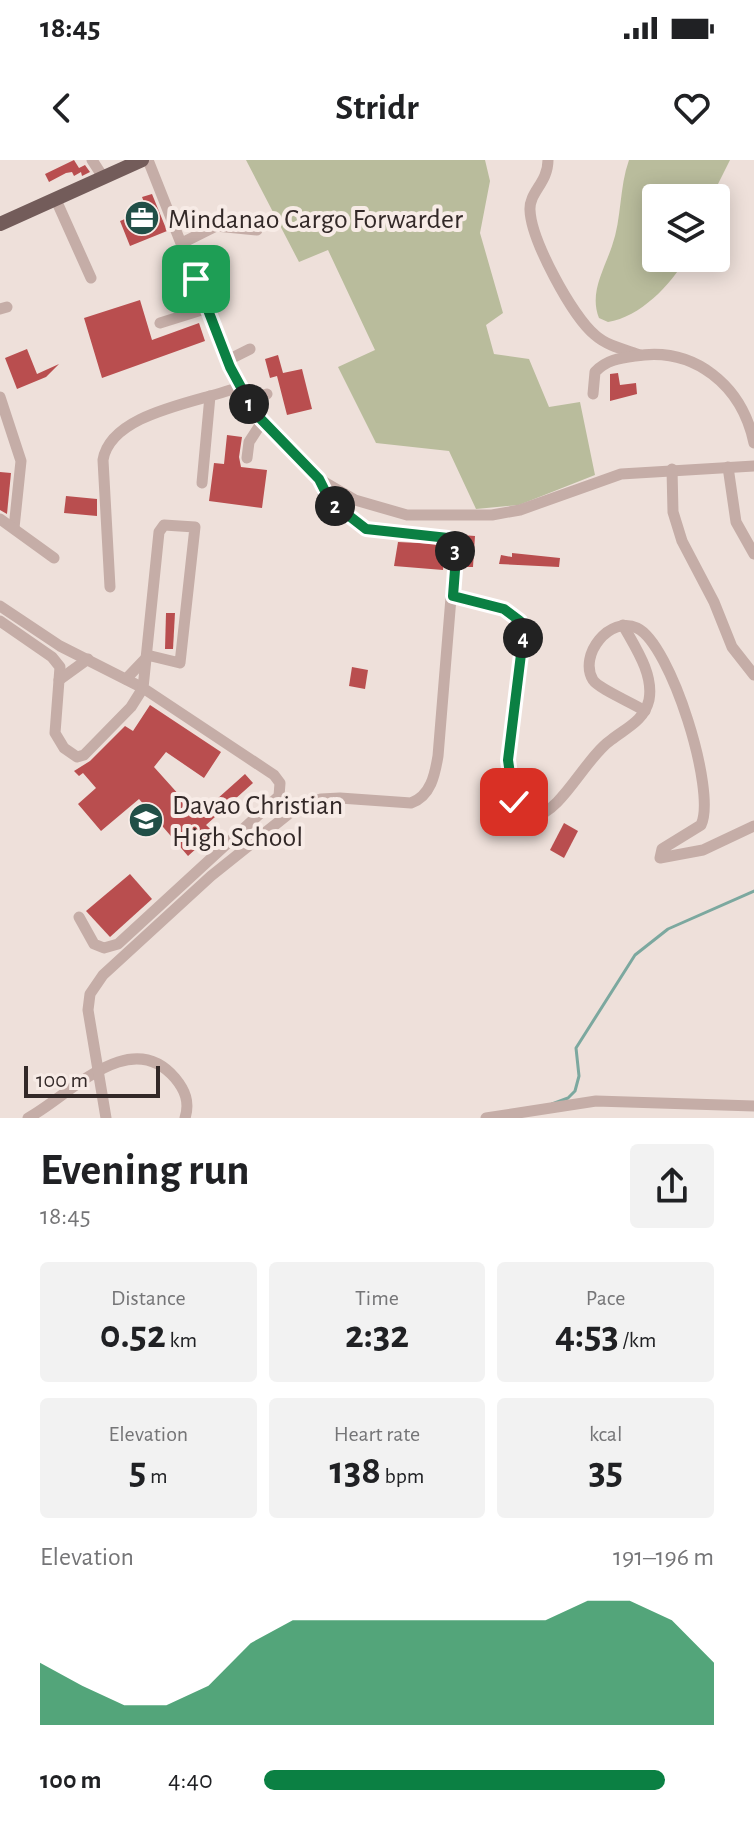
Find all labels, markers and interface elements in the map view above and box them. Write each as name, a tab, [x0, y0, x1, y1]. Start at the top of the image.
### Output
text: 18:45	[40, 13, 101, 43]
icon: back	[40, 86, 84, 130]
icon: heart	[670, 86, 714, 130]
text: Stridr	[335, 90, 419, 126]
map controls	[642, 184, 730, 272]
button: layers	[642, 184, 730, 272]
office icon: Mindanao Cargo Forwarder	[123, 199, 161, 237]
place label: Mindanao Cargo Forwarder	[168, 206, 463, 234]
pin	[162, 245, 230, 313]
icon: arrive	[174, 257, 218, 301]
pin: 1	[229, 384, 269, 424]
text: 1	[245, 393, 253, 415]
pin: 2	[315, 486, 355, 526]
text: 2	[330, 495, 340, 517]
pin: 3	[435, 531, 475, 571]
text: 3	[450, 540, 460, 562]
pin: 4	[503, 618, 543, 658]
text: 4	[517, 627, 529, 649]
pin	[480, 768, 548, 836]
icon: check	[492, 780, 536, 824]
place label: Davao Christian High School	[172, 792, 343, 852]
school or university icon: Davao Christian High School	[127, 801, 165, 839]
scale bar	[24, 1062, 160, 1098]
text: 100 m	[36, 1069, 88, 1091]
button: share	[630, 1144, 714, 1228]
text: Evening run	[40, 1149, 249, 1193]
text: 18:45	[40, 1203, 91, 1229]
text: Distance	[111, 1287, 186, 1309]
text: Time	[355, 1287, 399, 1309]
text: Pace	[586, 1287, 625, 1309]
text: 0.52	[100, 1315, 166, 1355]
text: 2:32	[345, 1315, 409, 1355]
text: 4:53	[555, 1315, 619, 1355]
text: km	[166, 1329, 197, 1351]
text: /km	[619, 1329, 656, 1351]
text: Elevation	[109, 1423, 188, 1445]
text: Heart rate	[334, 1423, 420, 1445]
text: kcal	[589, 1423, 622, 1445]
text: 5	[129, 1451, 146, 1491]
text: 138	[330, 1451, 381, 1491]
text: 35	[588, 1451, 623, 1491]
text: m	[146, 1465, 168, 1487]
text: bpm	[381, 1465, 424, 1487]
text: Elevation	[40, 1544, 134, 1570]
text: 191–196 m	[613, 1544, 714, 1570]
text: 100 m	[40, 1767, 101, 1793]
text: 4:40	[168, 1767, 213, 1793]

